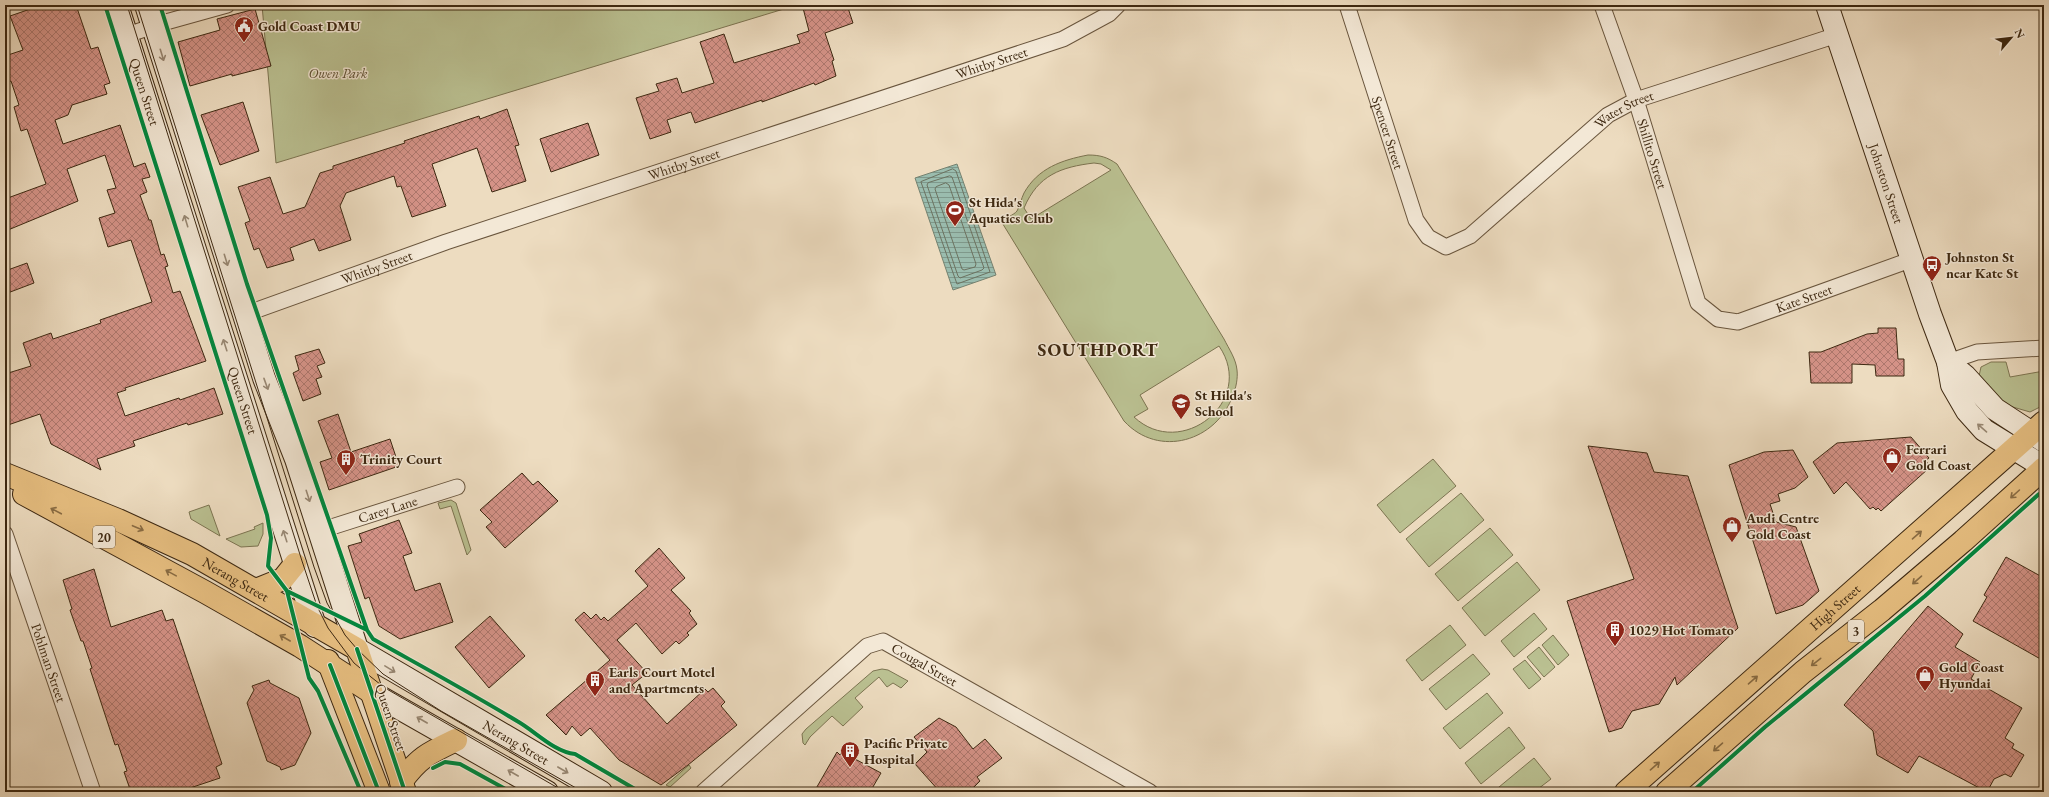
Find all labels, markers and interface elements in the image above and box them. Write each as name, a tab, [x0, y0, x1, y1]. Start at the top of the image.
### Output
public building icon: Gold Coast DMU	[233, 15, 255, 43]
place label: Gold Coast DMU	[258, 17, 361, 35]
north arrow	[1991, 18, 2031, 58]
text: N	[2012, 26, 2028, 41]
street label: Whitby Street	[953, 42, 1030, 83]
one-way arrow	[159, 49, 166, 62]
street label: Queen Street	[125, 56, 164, 128]
park label: Owen Park	[309, 64, 368, 82]
street label: Water Street	[1590, 86, 1656, 132]
street label: Spencer Street	[1368, 94, 1408, 172]
street label: Shillito Street	[1633, 116, 1672, 191]
street label: Johnston Street	[1864, 140, 1908, 226]
street label: Whitby Street	[646, 143, 723, 184]
place label: St Hida's Aquatics Club	[968, 193, 1053, 227]
sports icon: St Hida's Aquatics Club	[944, 199, 966, 227]
one-way arrow	[181, 215, 189, 227]
street label: Whitby Street	[339, 246, 415, 288]
place label: Johnston St near Kate St	[1944, 248, 2019, 282]
one-way arrow	[223, 253, 230, 266]
bus stop icon: Johnston St near Kate St	[1921, 254, 1943, 282]
street label: Kate Street	[1773, 280, 1835, 317]
district label: SOUTHPORT	[1038, 338, 1158, 361]
one-way arrow	[221, 339, 228, 352]
street label: Queen Street	[224, 364, 262, 437]
one-way arrow	[262, 377, 270, 389]
place label: St Hilda's School	[1195, 386, 1252, 420]
school or university icon: St Hilda's School	[1170, 392, 1192, 420]
one-way arrow	[1977, 423, 1987, 432]
place label: Ferrari Gold Coast	[1906, 440, 1972, 474]
shop icon: Ferrari Gold Coast	[1881, 446, 1903, 474]
building icon: Trinity Court	[335, 448, 357, 476]
place label: Trinity Court	[360, 450, 443, 468]
one-way arrow	[304, 490, 312, 502]
one-way arrow	[2010, 490, 2020, 499]
street label: Carey Lane	[356, 491, 420, 527]
one-way arrow	[50, 507, 62, 515]
place label: Audi Centre Gold Coast	[1745, 509, 1819, 543]
shop icon: Audi Centre Gold Coast	[1721, 515, 1743, 543]
one-way arrow	[132, 525, 144, 533]
road number: 20	[93, 526, 115, 548]
one-way arrow	[281, 529, 288, 542]
one-way arrow	[1912, 530, 1922, 540]
street label: Nerang Street	[199, 553, 273, 606]
one-way arrow	[165, 569, 177, 576]
one-way arrow	[1912, 575, 1922, 585]
street label: High Street	[1806, 579, 1864, 634]
building icon: 1029 Hot Tomato	[1604, 619, 1626, 647]
road number: 3	[1848, 620, 1864, 642]
street label: Pohlman Street	[27, 621, 71, 705]
place label: 1029 Hot Tomato	[1629, 621, 1734, 639]
one-way arrow	[279, 633, 291, 641]
street label: Cougal Street	[888, 639, 961, 691]
one-way arrow	[1811, 658, 1822, 666]
place label: Gold Coast Hyundai	[1939, 658, 2005, 692]
place label: Earls Court Motel and Apartments	[609, 663, 715, 697]
shop icon: Gold Coast Hyundai	[1914, 664, 1936, 692]
one-way arrow	[384, 666, 396, 674]
building icon: Earls Court Motel and Apartments	[584, 669, 606, 697]
one-way arrow	[1747, 676, 1757, 685]
street label: Queen Street	[371, 681, 411, 753]
one-way arrow	[416, 716, 428, 724]
street label: Nerang Street	[479, 716, 553, 769]
place label: Pacific Private Hospital	[864, 734, 948, 768]
building icon: Pacific Private Hospital	[839, 740, 861, 768]
one-way arrow	[1713, 742, 1723, 752]
one-way arrow	[1650, 762, 1660, 771]
one-way arrow	[557, 767, 569, 775]
one-way arrow	[507, 768, 519, 776]

